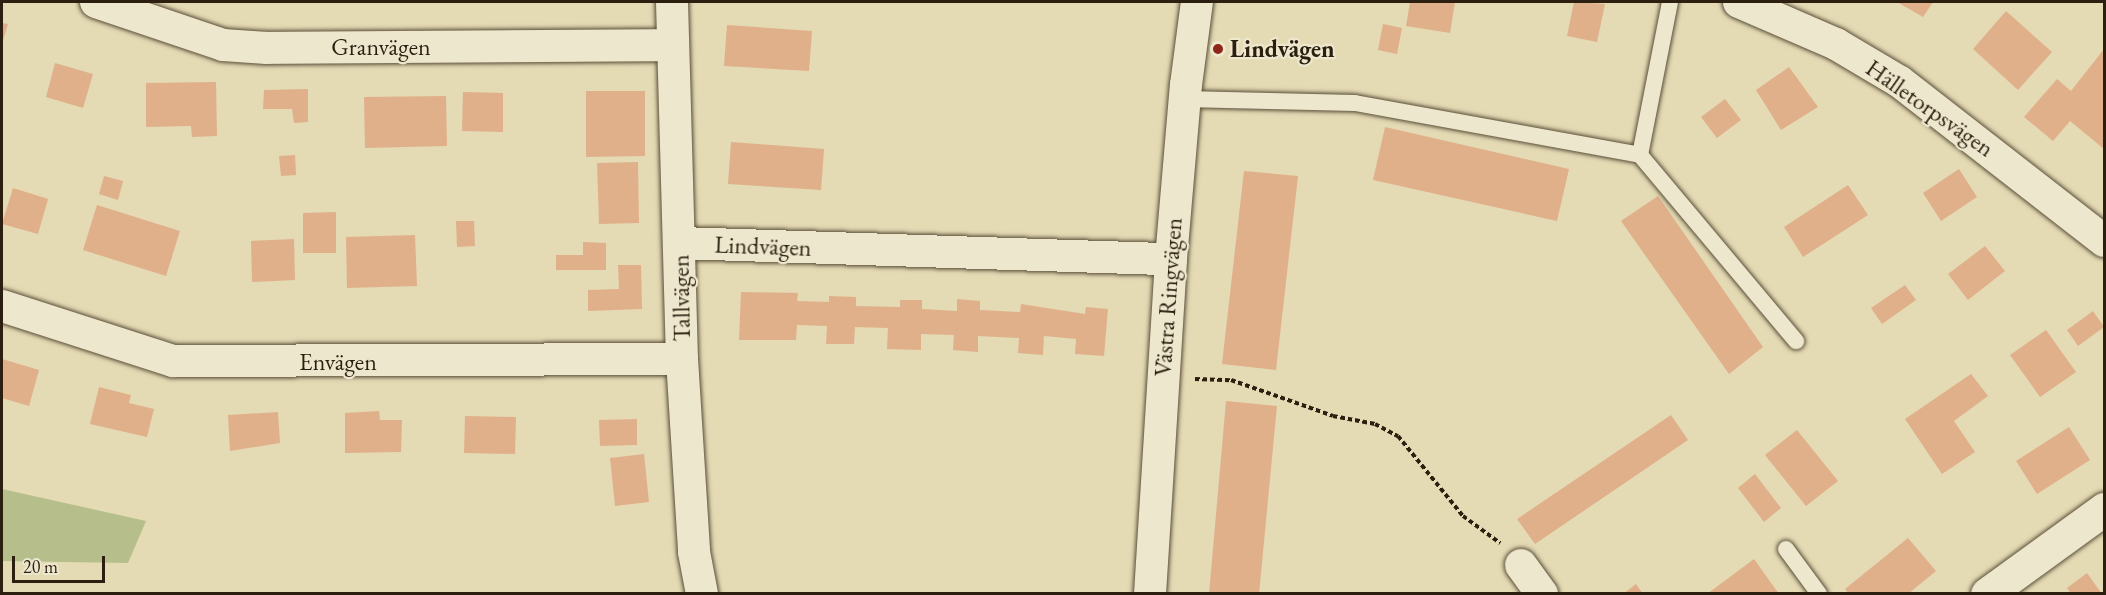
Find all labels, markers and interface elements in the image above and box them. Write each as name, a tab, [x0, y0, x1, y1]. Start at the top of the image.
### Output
street label: Granvägen	[331, 33, 431, 61]
place label: Lindvägen	[1230, 35, 1335, 63]
marker: Lindvägen	[1211, 42, 1225, 56]
street label: Hälletorpsvägen	[1860, 53, 2000, 163]
street label: Västra Ringvägen	[1148, 217, 1188, 377]
street label: Lindvägen	[714, 230, 812, 262]
street label: Tallvägen	[666, 254, 696, 342]
street label: Envägen	[299, 348, 377, 376]
scale bar	[15, 544, 108, 582]
text: 20 m	[23, 555, 58, 578]

